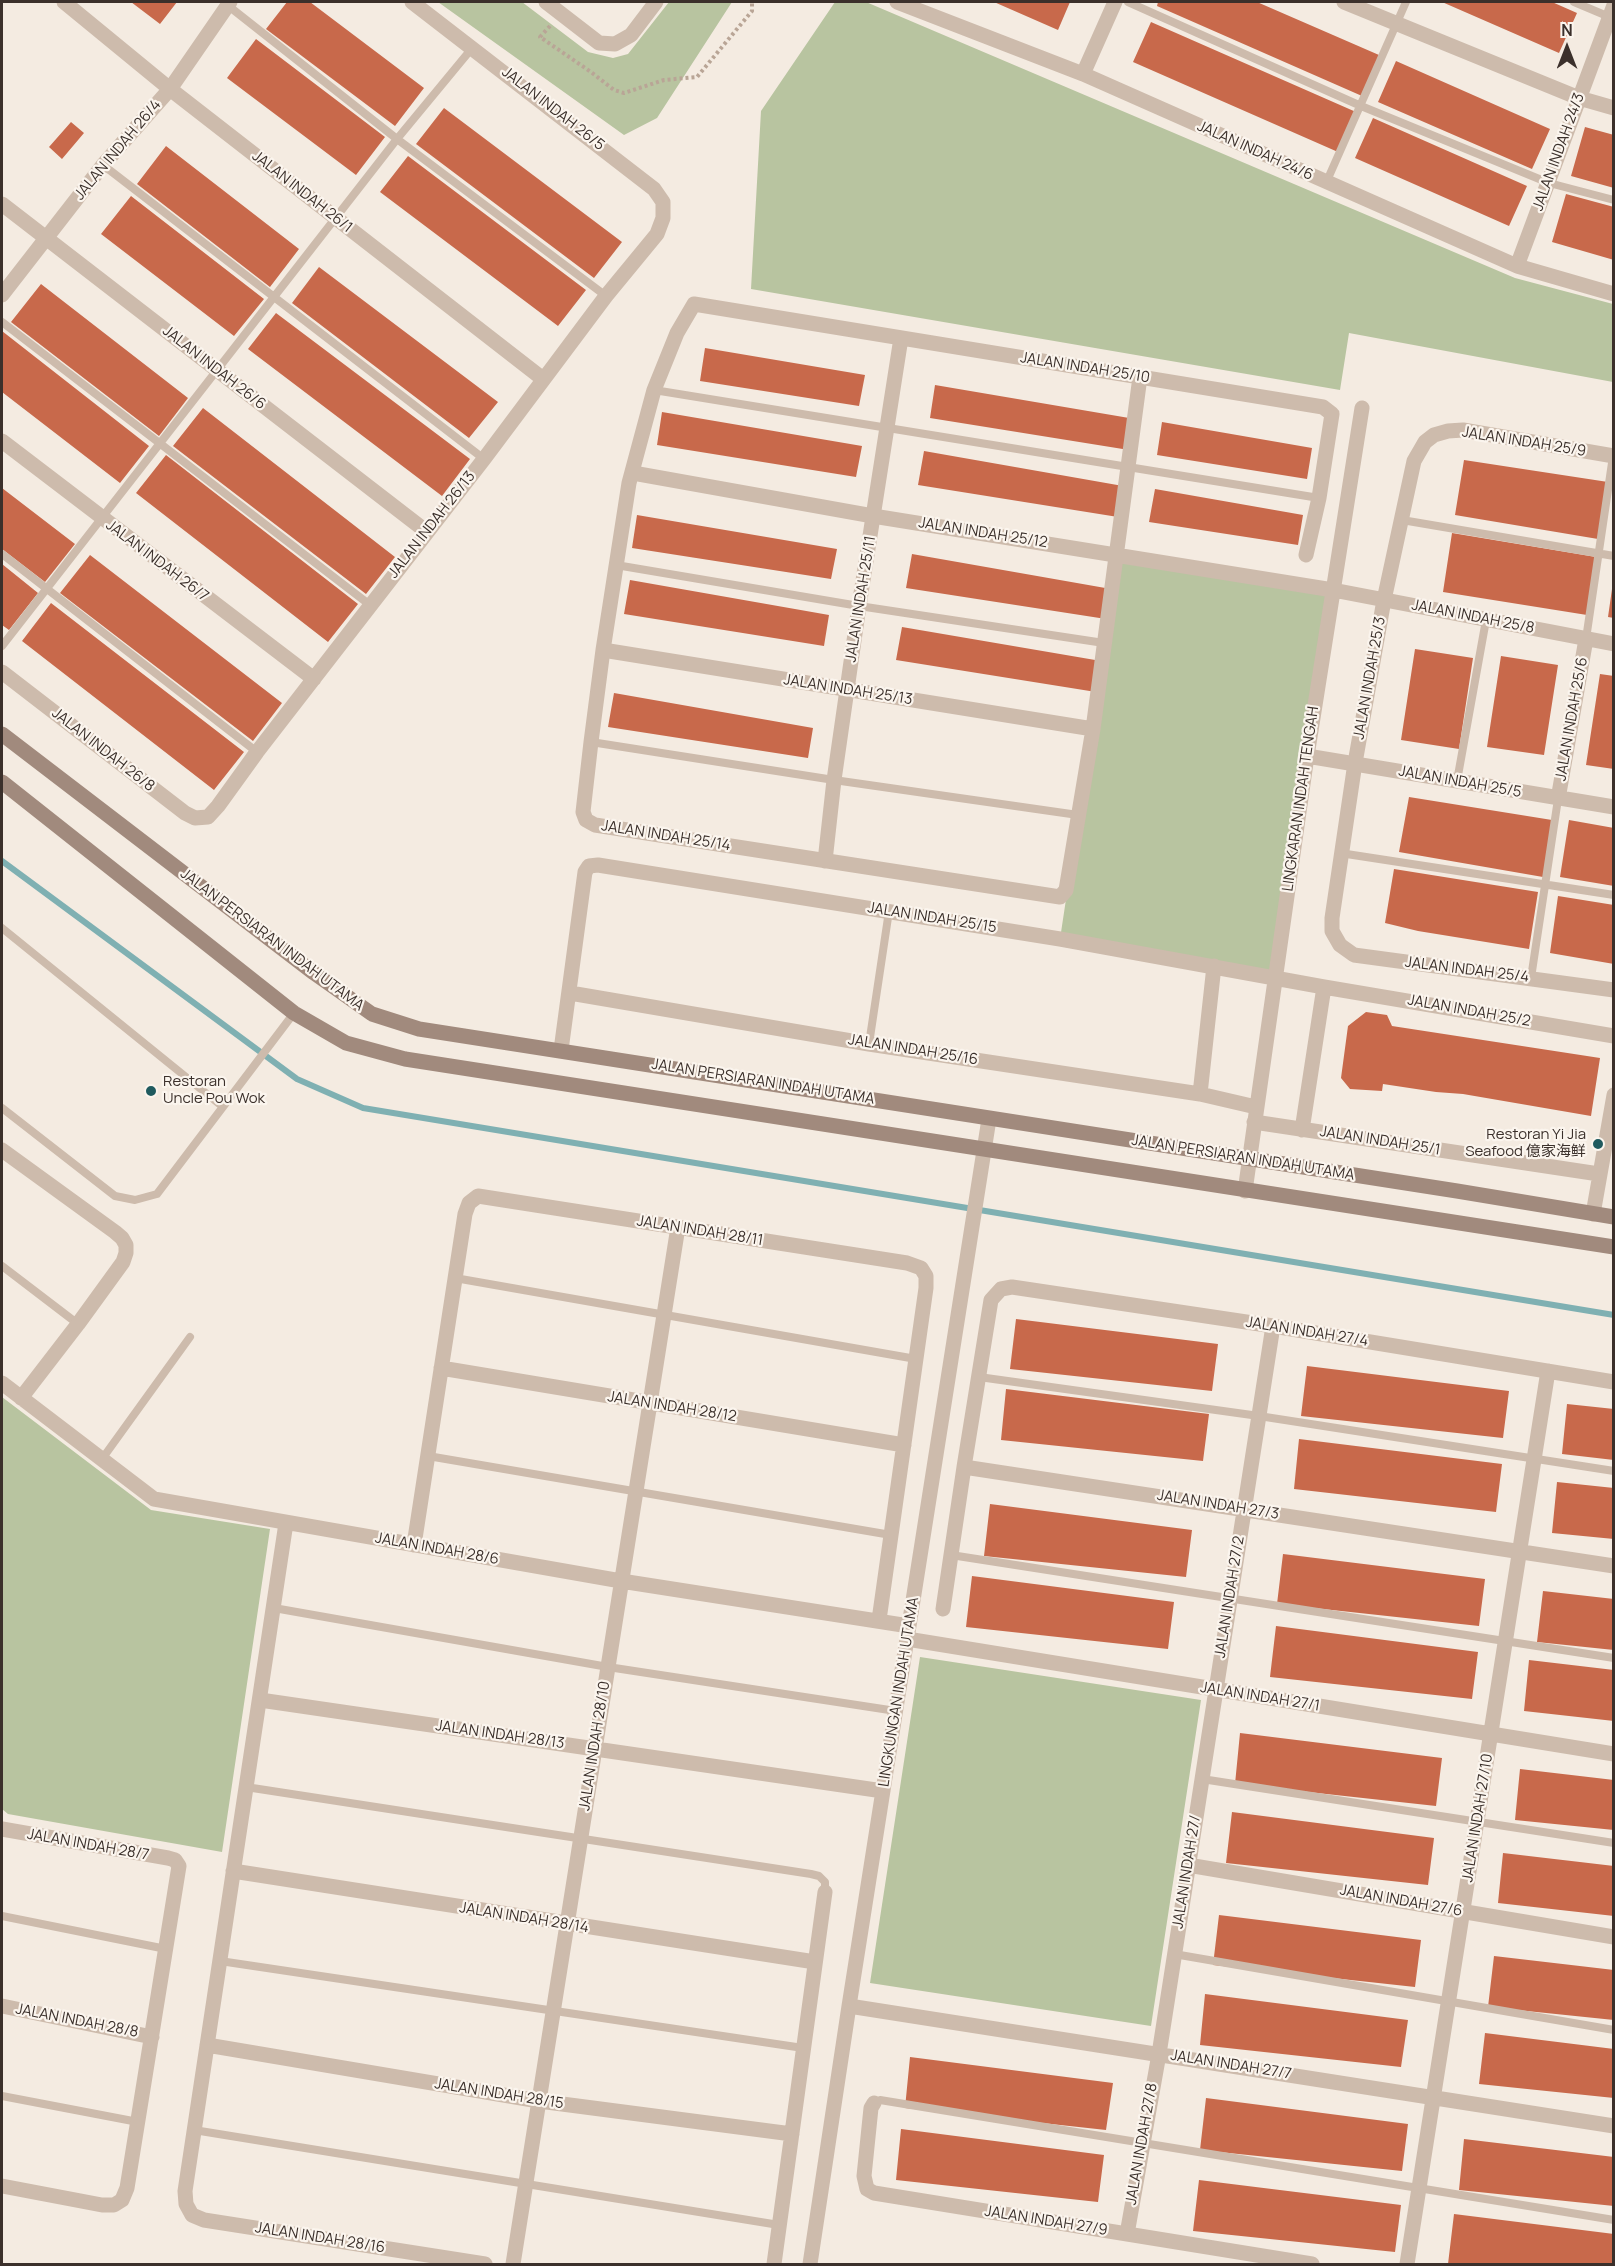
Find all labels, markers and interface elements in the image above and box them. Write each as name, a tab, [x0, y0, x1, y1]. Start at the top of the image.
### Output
north arrow	[1537, 18, 1597, 78]
text: N	[1561, 19, 1573, 41]
street label: JALAN INDAH 26/5	[498, 63, 608, 155]
street label: JALAN INDAH 24/3	[1529, 91, 1589, 213]
street label: JALAN INDAH 26/4	[71, 96, 165, 204]
street label: JALAN INDAH 24/6	[1194, 117, 1316, 185]
street label: JALAN INDAH 26/1	[248, 147, 356, 237]
street label: JALAN INDAH 26/6	[159, 322, 269, 414]
street label: JALAN INDAH 25/10	[1019, 349, 1151, 387]
street label: JALAN INDAH 25/9	[1461, 423, 1587, 461]
street label: JALAN INDAH 26/13	[385, 468, 479, 582]
street label: JALAN INDAH 25/12	[917, 514, 1049, 552]
street label: JALAN INDAH 26/7	[102, 516, 212, 606]
street label: JALAN INDAH 25/11	[842, 535, 880, 663]
street label: JALAN INDAH 25/8	[1410, 596, 1536, 638]
street label: JALAN INDAH 25/3	[1350, 615, 1390, 741]
street label: JALAN INDAH 25/6	[1552, 656, 1592, 782]
street label: JALAN INDAH 25/13	[782, 671, 914, 709]
street label: JALAN INDAH 26/8	[48, 704, 158, 796]
street label: LINGKARAN INDAH TENGAH	[1279, 705, 1323, 893]
street label: JALAN INDAH 25/5	[1397, 762, 1523, 802]
street label: JALAN INDAH 25/14	[600, 817, 732, 855]
street label: JALAN PERSIARAN INDAH UTAMA	[177, 865, 367, 1015]
street label: JALAN INDAH 25/15	[866, 899, 998, 937]
street label: JALAN INDAH 25/4	[1404, 953, 1530, 987]
street label: JALAN INDAH 25/2	[1406, 991, 1532, 1031]
street label: JALAN INDAH 25/16	[847, 1031, 979, 1069]
street label: JALAN PERSIARAN INDAH UTAMA	[650, 1055, 876, 1109]
place label: Restoran Uncle Pou Wok	[163, 1073, 265, 1108]
marker: Restoran Uncle Pou Wok	[144, 1084, 158, 1098]
street label: JALAN INDAH 25/1	[1318, 1123, 1442, 1159]
place label: Restoran Yi Jia Seafood 億家海鲜	[1465, 1126, 1586, 1161]
street label: JALAN PERSIARAN INDAH UTAMA	[1130, 1131, 1356, 1185]
marker: Restoran Yi Jia Seafood 億家海鲜	[1591, 1137, 1605, 1151]
street label: JALAN INDAH 28/11	[636, 1212, 764, 1250]
street label: JALAN INDAH 27/4	[1245, 1313, 1369, 1351]
street label: JALAN INDAH 28/12	[606, 1388, 738, 1426]
street label: JALAN INDAH 27/3	[1156, 1486, 1280, 1524]
street label: JALAN INDAH 28/6	[374, 1529, 500, 1569]
street label: JALAN INDAH 27/2	[1211, 1535, 1249, 1659]
street label: LINGKUNGAN INDAH UTAMA	[875, 1596, 923, 1788]
street label: JALAN INDAH 27/1	[1199, 1679, 1321, 1715]
street label: JALAN INDAH 28/10	[576, 1680, 614, 1812]
street label: JALAN INDAH 28/13	[434, 1717, 566, 1753]
street label: JALAN INDAH 27/10	[1459, 1752, 1497, 1884]
street label: JALAN INDAH 27/	[1169, 1814, 1205, 1930]
street label: JALAN INDAH 28/7	[26, 1825, 150, 1865]
street label: JALAN INDAH 27/6	[1338, 1881, 1464, 1921]
street label: JALAN INDAH 28/14	[458, 1899, 590, 1937]
street label: JALAN INDAH 28/8	[14, 2000, 140, 2042]
street label: JALAN INDAH 27/7	[1169, 2047, 1293, 2083]
street label: JALAN INDAH 28/15	[433, 2075, 565, 2113]
street label: JALAN INDAH 27/8	[1122, 2082, 1162, 2206]
street label: JALAN INDAH 27/9	[983, 2202, 1109, 2240]
street label: JALAN INDAH 28/16	[254, 2219, 386, 2257]

